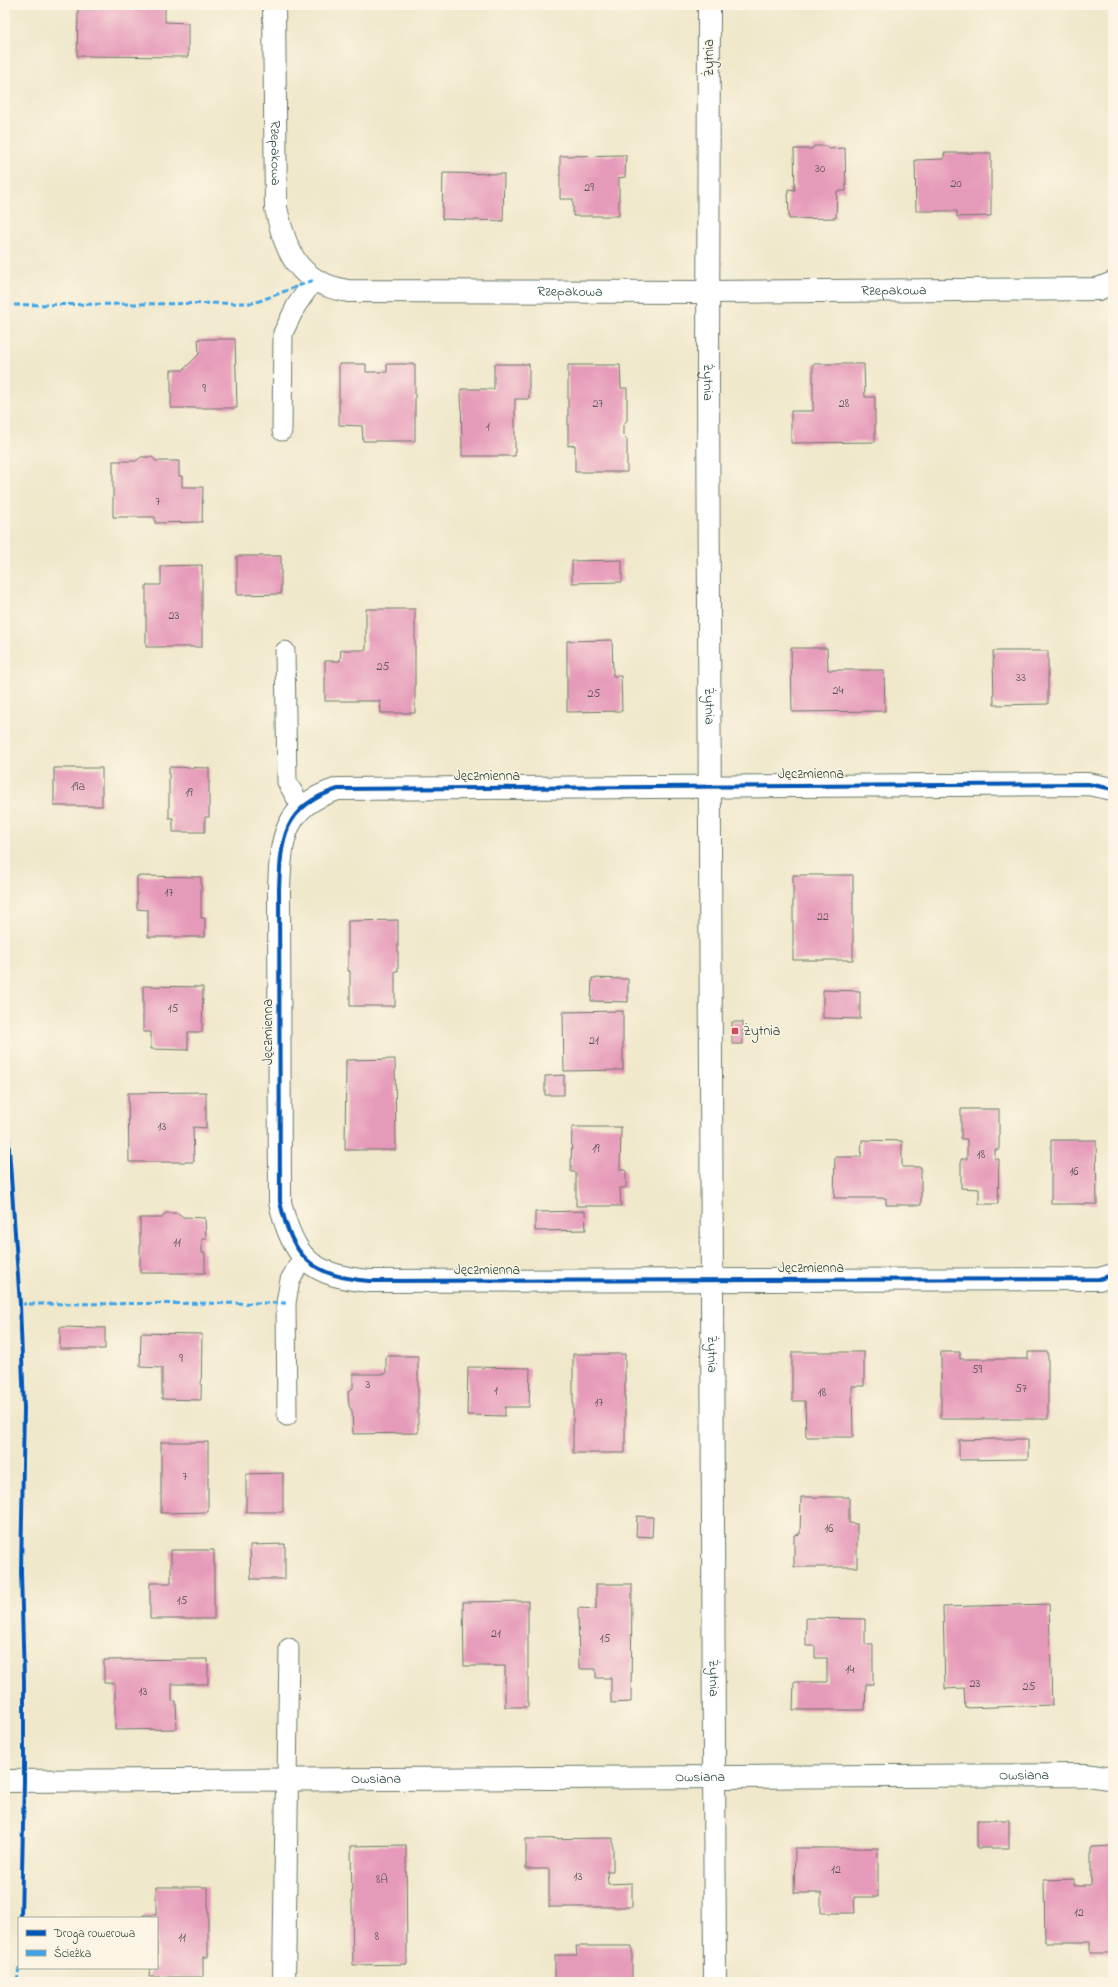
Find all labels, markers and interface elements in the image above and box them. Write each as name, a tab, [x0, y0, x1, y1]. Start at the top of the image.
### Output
street label: Żytnia	[699, 39, 721, 77]
street label: Rzepakowa	[265, 120, 286, 186]
house number: 30	[815, 160, 825, 178]
house number: 20	[950, 175, 962, 193]
house number: 29	[584, 179, 594, 197]
street label: Rzepakowa	[861, 280, 927, 301]
street label: Rzepakowa	[537, 281, 603, 302]
street label: Żytnia	[697, 363, 719, 401]
house number: 9	[202, 380, 206, 398]
house number: 27	[593, 395, 604, 413]
house number: 28	[839, 395, 850, 413]
house number: 1	[486, 418, 490, 436]
house number: 7	[156, 493, 161, 511]
house number: 23	[169, 607, 180, 625]
house number: 25	[377, 658, 390, 676]
house number: 33	[1016, 669, 1026, 687]
house number: 24	[833, 682, 844, 700]
house number: 25	[588, 685, 601, 703]
street label: Żytnia	[698, 687, 720, 725]
street label: Jęczmienna	[778, 764, 844, 785]
street label: Jęczmienna	[454, 766, 520, 787]
house number: 19a	[71, 778, 85, 796]
house number: 19	[185, 784, 193, 802]
house number: 17	[165, 884, 173, 902]
house number: 22	[817, 908, 829, 926]
street label: Jęczmienna	[258, 999, 279, 1065]
house number: 15	[168, 1000, 178, 1018]
place label: Żytnia	[743, 1021, 780, 1043]
marker: Żytnia	[730, 1026, 740, 1036]
house number: 21	[589, 1032, 599, 1050]
house number: 13	[158, 1118, 166, 1136]
house number: 19	[592, 1140, 600, 1158]
house number: 18	[977, 1146, 986, 1164]
house number: 16	[1069, 1163, 1079, 1181]
house number: 11	[173, 1234, 181, 1252]
street label: Jęczmienna	[778, 1258, 844, 1279]
street label: Jęczmienna	[454, 1260, 520, 1281]
street label: Żytnia	[701, 1335, 723, 1373]
house number: 9	[179, 1350, 183, 1368]
house number: 59	[972, 1361, 983, 1379]
house number: 3	[366, 1376, 371, 1394]
house number: 57	[1015, 1380, 1027, 1398]
house number: 1	[494, 1382, 498, 1400]
house number: 18	[818, 1384, 827, 1402]
house number: 17	[595, 1394, 603, 1412]
house number: 7	[183, 1468, 188, 1486]
house number: 16	[824, 1520, 834, 1538]
house number: 15	[177, 1592, 187, 1610]
house number: 21	[491, 1625, 501, 1643]
house number: 15	[600, 1630, 610, 1648]
street label: Żytnia	[702, 1659, 724, 1697]
house number: 14	[846, 1661, 854, 1679]
house number: 23	[970, 1675, 981, 1693]
house number: 25	[1023, 1678, 1036, 1696]
house number: 13	[139, 1683, 147, 1701]
street label: Owsiana	[999, 1765, 1049, 1786]
street label: Owsiana	[675, 1767, 725, 1788]
street label: Owsiana	[351, 1768, 401, 1790]
house number: 12	[831, 1861, 841, 1879]
house number: 13	[574, 1868, 582, 1886]
house number: 8A	[376, 1871, 388, 1889]
house number: 12	[1074, 1904, 1084, 1922]
legend	[18, 1917, 158, 1969]
text: Droga rowerowa	[53, 1925, 135, 1944]
house number: 8	[375, 1928, 380, 1946]
house number: 11	[178, 1929, 186, 1947]
text: Ścieżka	[54, 1945, 91, 1963]

